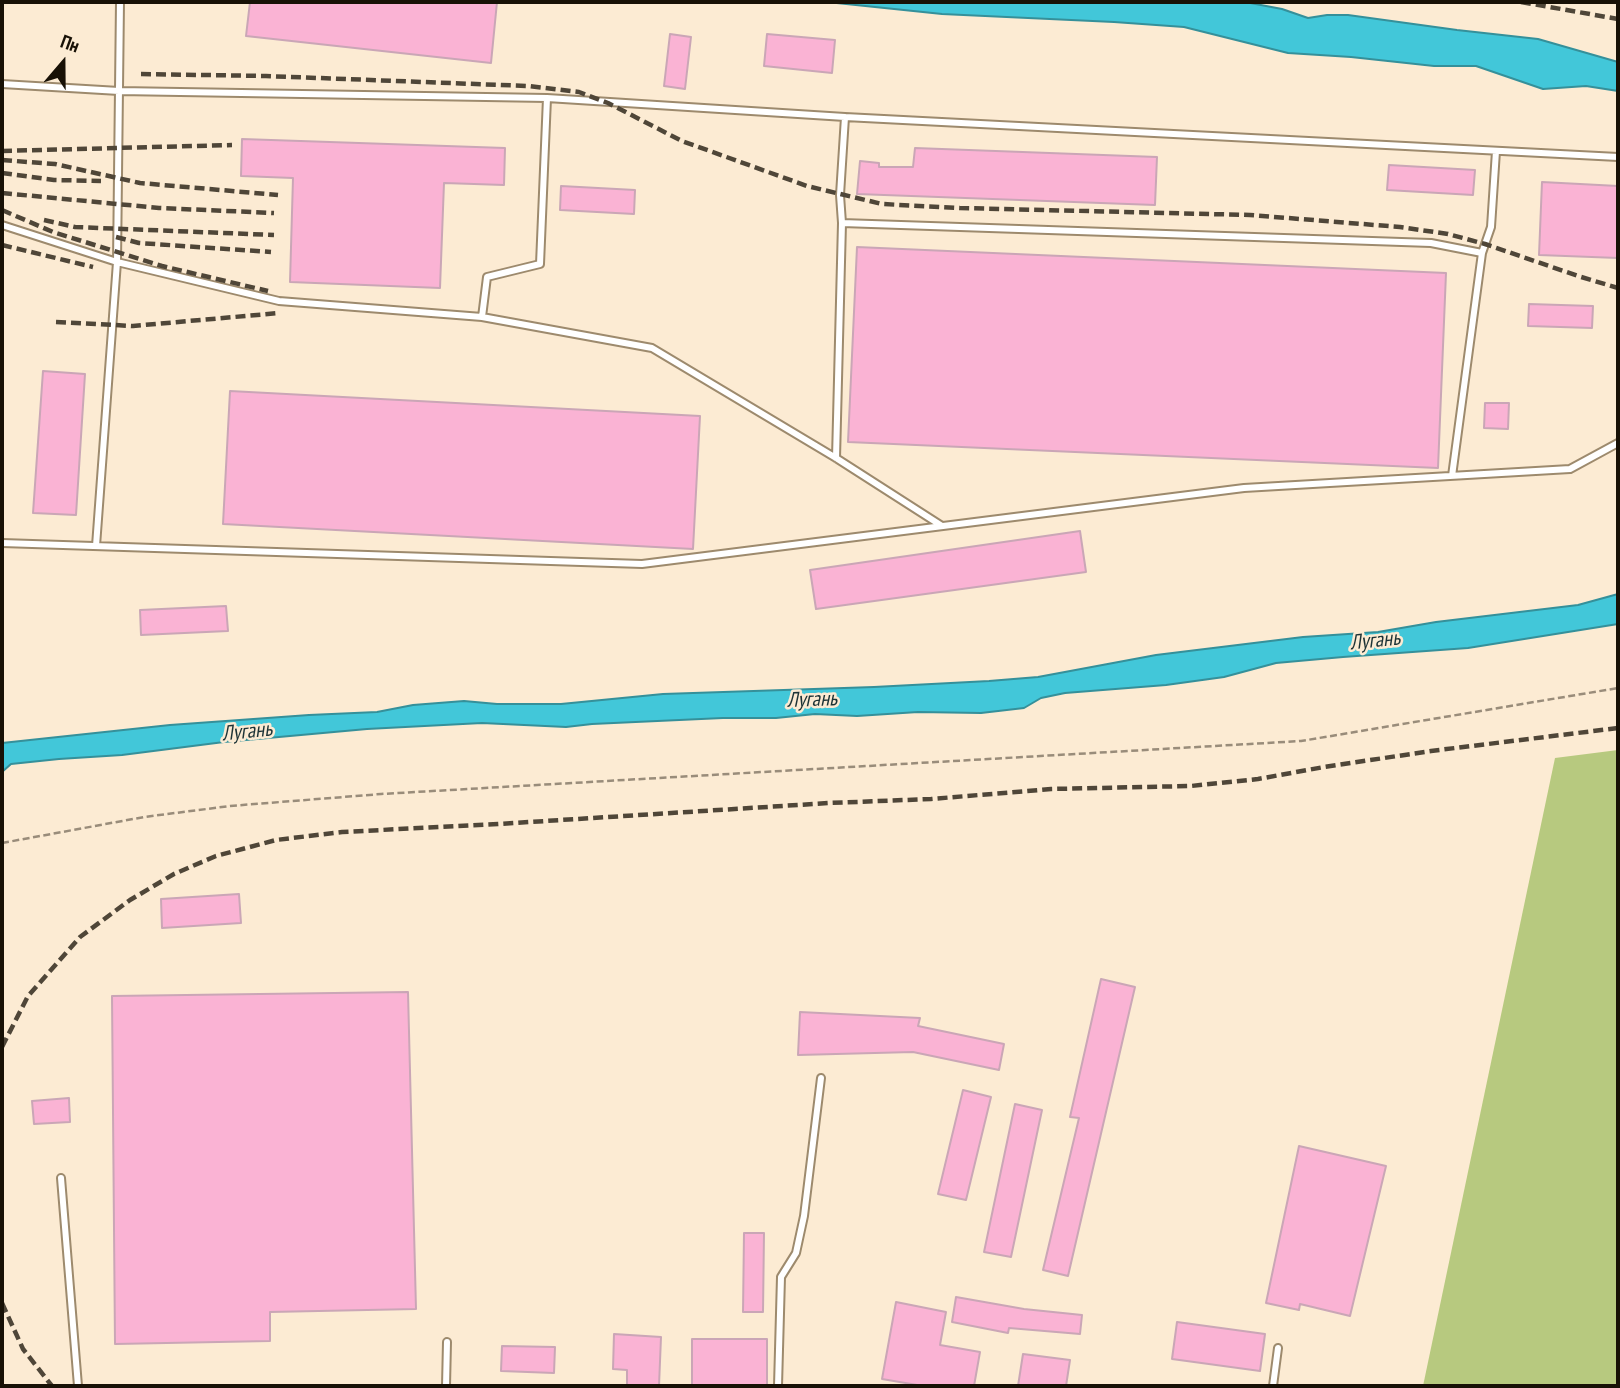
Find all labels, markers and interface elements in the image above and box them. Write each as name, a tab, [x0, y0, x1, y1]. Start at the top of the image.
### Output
north arrow	[28, 28, 98, 98]
text: Пн	[57, 29, 83, 58]
water label: Лугань	[1349, 626, 1401, 656]
water label: Лугань	[787, 687, 837, 713]
water label: Лугань	[221, 717, 273, 747]

